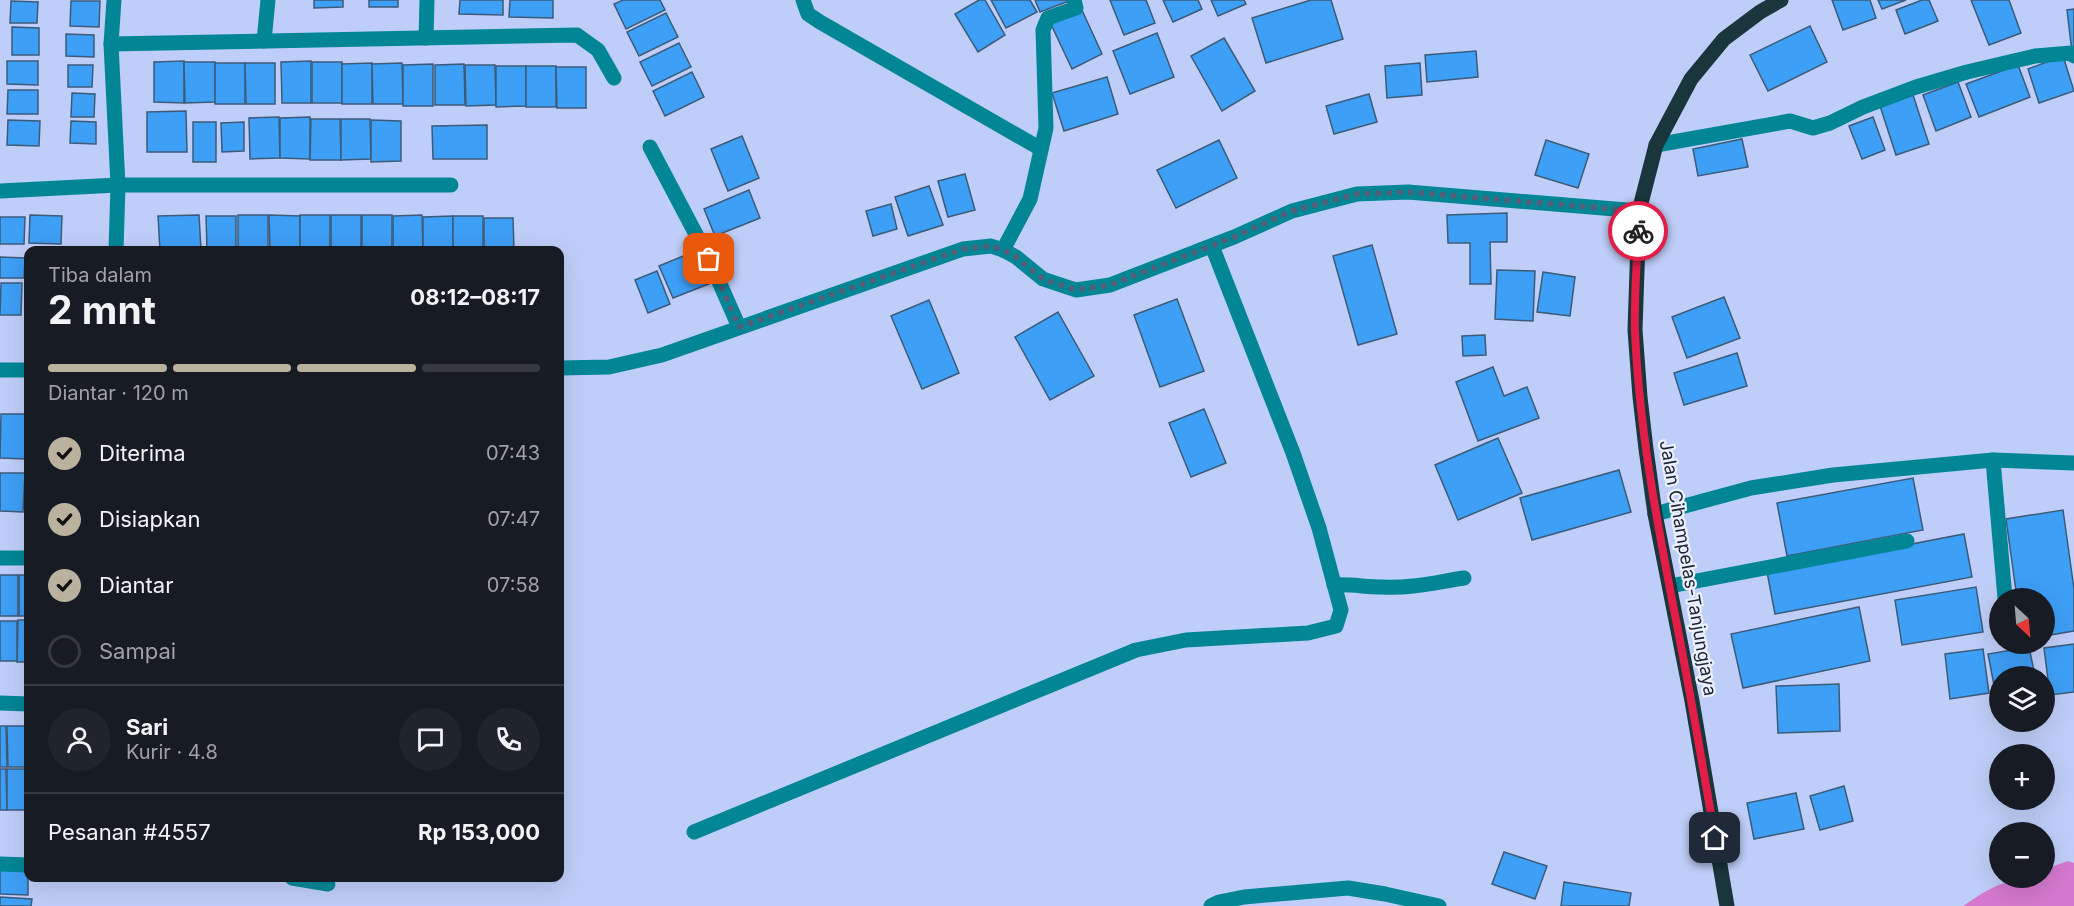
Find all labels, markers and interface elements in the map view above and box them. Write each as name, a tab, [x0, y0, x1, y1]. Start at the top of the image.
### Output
courier	[1608, 201, 1668, 261]
icon: bike	[1622, 215, 1655, 248]
pin	[683, 233, 734, 284]
icon: bag	[692, 242, 725, 275]
text: Tiba dalam	[48, 263, 152, 287]
text: 08:12–08:17	[410, 284, 540, 310]
text: 2 mnt	[48, 286, 156, 333]
text: Diantar · 120 m	[48, 381, 189, 405]
icon: check	[48, 437, 81, 470]
street label: Jalan Cihampelas-Tanjungjaya	[1656, 439, 1721, 697]
text: Diterima	[99, 440, 186, 466]
text: 07:43	[486, 441, 540, 465]
icon: check	[48, 503, 81, 536]
text: Disiapkan	[99, 506, 200, 532]
text: 07:47	[487, 507, 540, 531]
icon: check	[48, 569, 81, 602]
text: Diantar	[99, 572, 174, 598]
text: 07:58	[487, 573, 540, 597]
north arrow	[1989, 588, 2055, 654]
map controls	[1989, 588, 2055, 888]
text: Sampai	[99, 638, 176, 664]
button: layers	[1989, 666, 2055, 732]
button: person	[48, 708, 111, 771]
button: chat	[399, 708, 462, 771]
button: phone	[477, 708, 540, 771]
text: Sari	[126, 714, 168, 740]
text: Kurir · 4.8	[126, 740, 218, 764]
button: +	[1989, 744, 2055, 810]
pin	[1689, 812, 1740, 863]
text: Pesanan #4557	[48, 819, 211, 845]
text: Rp 153,000	[418, 819, 540, 845]
icon: home	[1698, 821, 1731, 854]
button: −	[1989, 822, 2055, 888]

